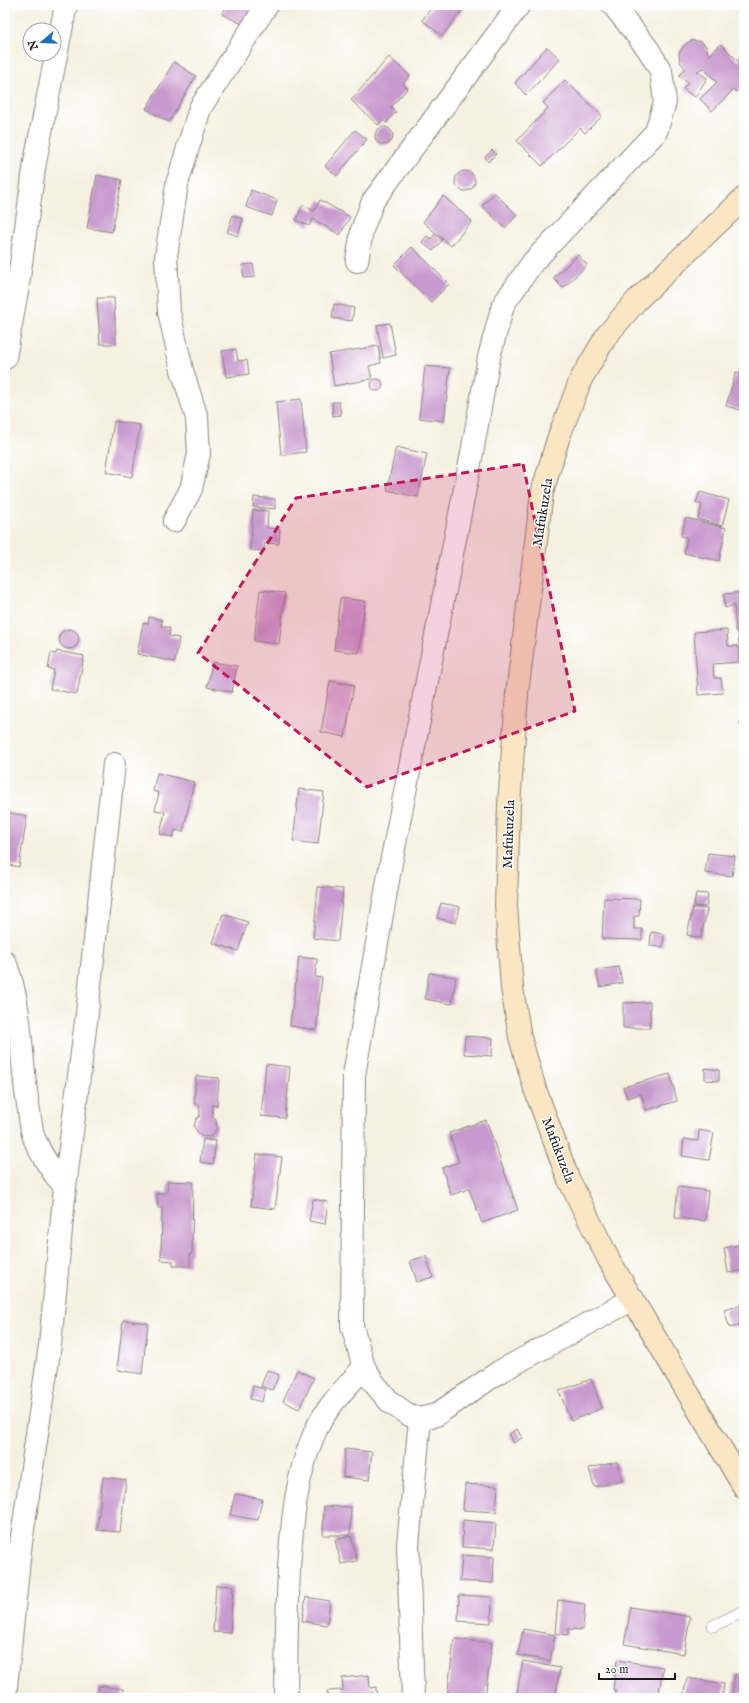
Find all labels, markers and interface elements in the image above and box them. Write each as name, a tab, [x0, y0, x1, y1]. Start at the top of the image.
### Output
north arrow	[22, 22, 62, 62]
text: N	[25, 38, 42, 53]
street label: Mafukuzela	[529, 476, 557, 548]
street label: Mafukuzela	[499, 798, 519, 869]
street label: Mafukuzela	[537, 1115, 579, 1187]
scale bar	[599, 1655, 675, 1681]
text: 20 m	[605, 1662, 628, 1677]

